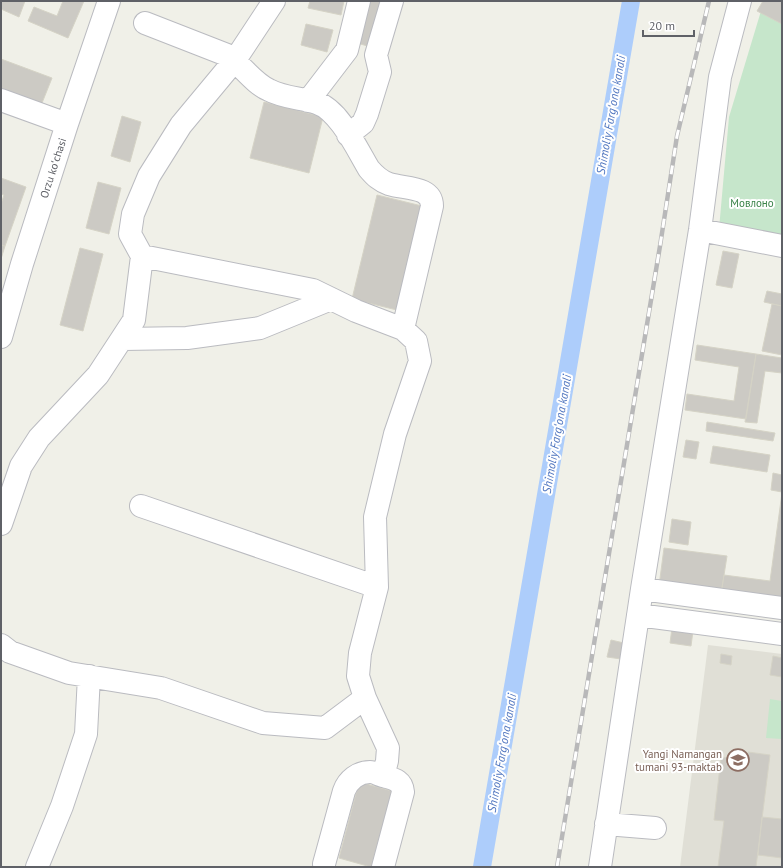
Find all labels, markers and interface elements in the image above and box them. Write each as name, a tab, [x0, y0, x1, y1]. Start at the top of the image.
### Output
scale bar	[643, 12, 694, 38]
text: 20 m	[649, 18, 675, 33]
water label: Shimoliy Fargʻona kanali	[593, 54, 628, 175]
street label: Orzu koʻchasi	[37, 136, 69, 200]
park label: Мовлоно	[730, 196, 774, 210]
water label: Shimoliy Fargʻona kanali	[539, 373, 574, 494]
water label: Shimoliy Fargʻona kanali	[484, 692, 519, 813]
place label: Yangi Namangan tumani 93-maktab	[635, 747, 722, 774]
school or university icon: Yangi Namangan tumani 93-maktab	[725, 747, 751, 773]

